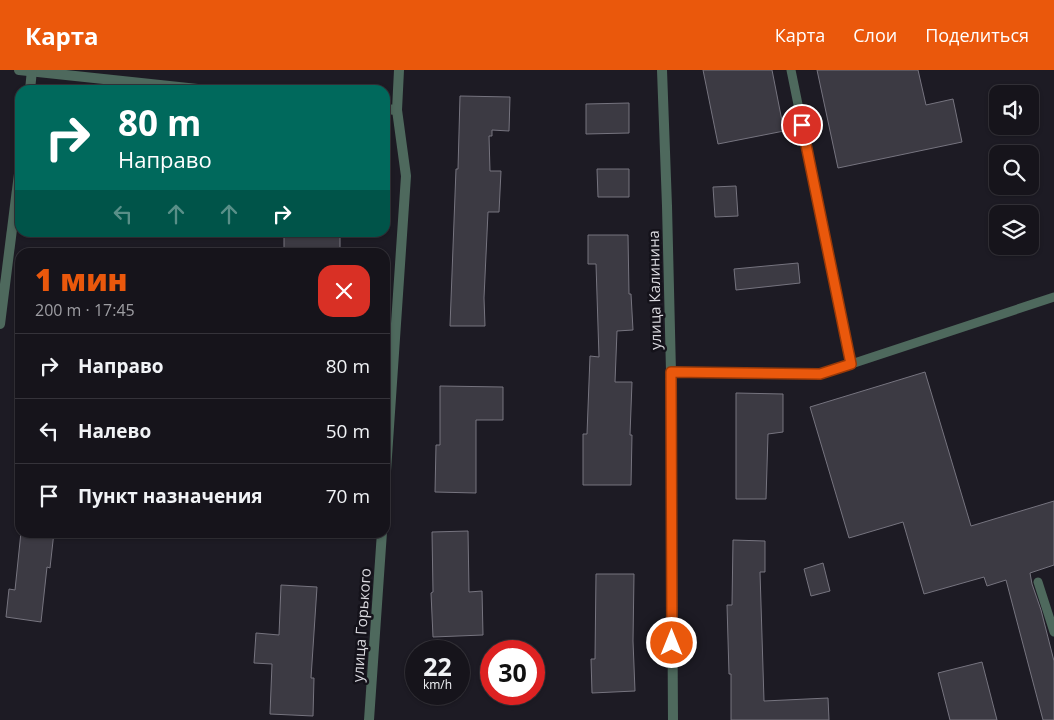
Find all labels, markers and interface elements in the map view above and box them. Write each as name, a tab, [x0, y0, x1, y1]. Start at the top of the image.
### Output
text: Карта	[25, 19, 99, 52]
text: Карта	[775, 23, 825, 47]
text: Слои	[853, 23, 897, 47]
text: Поделиться	[925, 23, 1029, 47]
map controls	[989, 85, 1039, 255]
button: sound	[989, 85, 1039, 135]
text: 80 m	[118, 99, 201, 146]
pin	[781, 104, 823, 146]
icon: right	[35, 105, 100, 170]
icon: arrive	[788, 111, 816, 139]
text: Направо	[118, 144, 212, 174]
button: search	[989, 145, 1039, 195]
icon: left	[109, 200, 137, 228]
icon: ahead	[162, 200, 190, 228]
icon: ahead	[215, 200, 243, 228]
icon: right	[268, 200, 296, 228]
button: layers	[989, 205, 1039, 255]
street label: улица Калинина	[643, 230, 665, 350]
text: 1 мин	[35, 259, 128, 300]
button: close	[318, 265, 370, 317]
text: 200 m · 17:45	[35, 299, 135, 321]
icon: right	[35, 352, 63, 380]
text: Направо	[78, 353, 164, 379]
text: 80 m	[326, 353, 370, 379]
icon: left	[35, 417, 63, 445]
text: Налево	[78, 418, 151, 444]
text: 50 m	[326, 418, 370, 444]
icon: arrive	[35, 482, 63, 510]
text: Пункт назначения	[78, 483, 263, 509]
text: 70 m	[326, 483, 370, 509]
street label: улица Горького	[347, 567, 375, 683]
position arrow	[645, 616, 697, 668]
speed limit sign: 30	[480, 640, 545, 705]
text: 22	[423, 649, 452, 683]
text: km/h	[423, 676, 452, 693]

